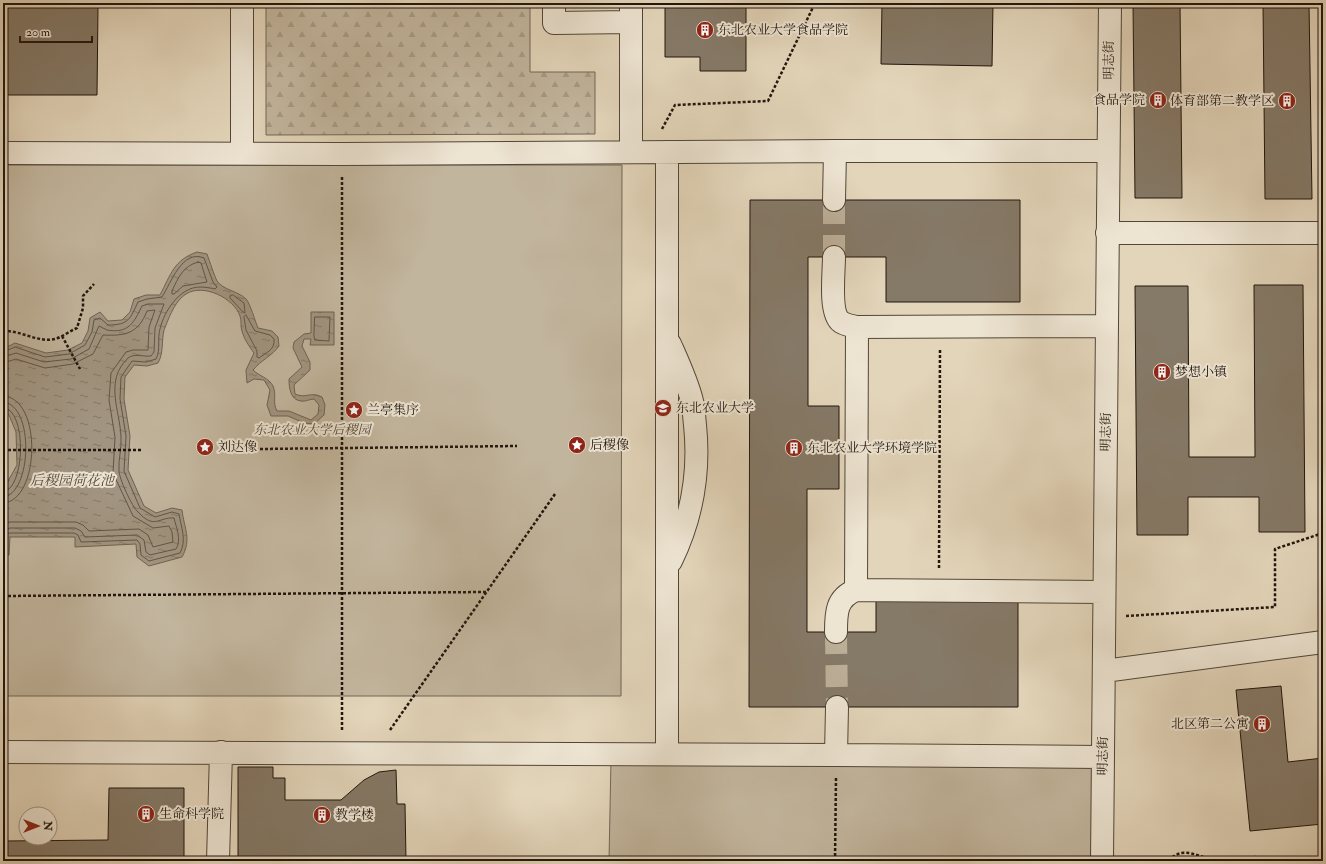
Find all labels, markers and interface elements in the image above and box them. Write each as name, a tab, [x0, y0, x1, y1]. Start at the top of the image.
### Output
scale bar	[20, 18, 92, 44]
building icon: 东北农业大学食品学院	[695, 20, 715, 40]
place label: 东北农业大学食品学院	[718, 22, 848, 38]
text: 20 m	[26, 25, 51, 40]
street label: 明志街	[1101, 40, 1117, 80]
building icon: 食品学院	[1148, 90, 1168, 110]
building icon: 体育部第二教学区	[1277, 91, 1297, 111]
place label: 食品学院	[1093, 92, 1145, 108]
place label: 体育部第二教学区	[1170, 93, 1274, 109]
building icon: 梦想小镇	[1152, 362, 1172, 382]
place label: 梦想小镇	[1175, 364, 1227, 380]
school or university icon: 东北农业大学	[653, 398, 673, 418]
place icon: 兰亭集序	[344, 400, 364, 420]
place label: 东北农业大学	[676, 400, 754, 416]
place label: 兰亭集序	[367, 402, 419, 418]
street label: 明志街	[1098, 412, 1114, 452]
park label: 东北农业大学后稷园	[253, 422, 372, 438]
place icon: 后稷像	[567, 435, 587, 455]
place icon: 刘达像	[195, 437, 215, 457]
place label: 后稷像	[590, 437, 629, 453]
building icon: 东北农业大学环境学院	[784, 438, 804, 458]
place label: 刘达像	[218, 439, 257, 455]
place label: 东北农业大学环境学院	[807, 440, 937, 456]
water label: 后稷园荷花池	[30, 472, 116, 489]
building icon: 北区第二公寓	[1252, 714, 1272, 734]
place label: 北区第二公寓	[1171, 716, 1249, 732]
street label: 明志街	[1095, 736, 1111, 776]
building icon: 生命科学院	[136, 804, 156, 824]
building icon: 教学楼	[312, 805, 332, 825]
north arrow	[18, 806, 58, 846]
place label: 生命科学院	[159, 806, 224, 822]
place label: 教学楼	[335, 807, 374, 823]
text: N	[41, 820, 54, 832]

